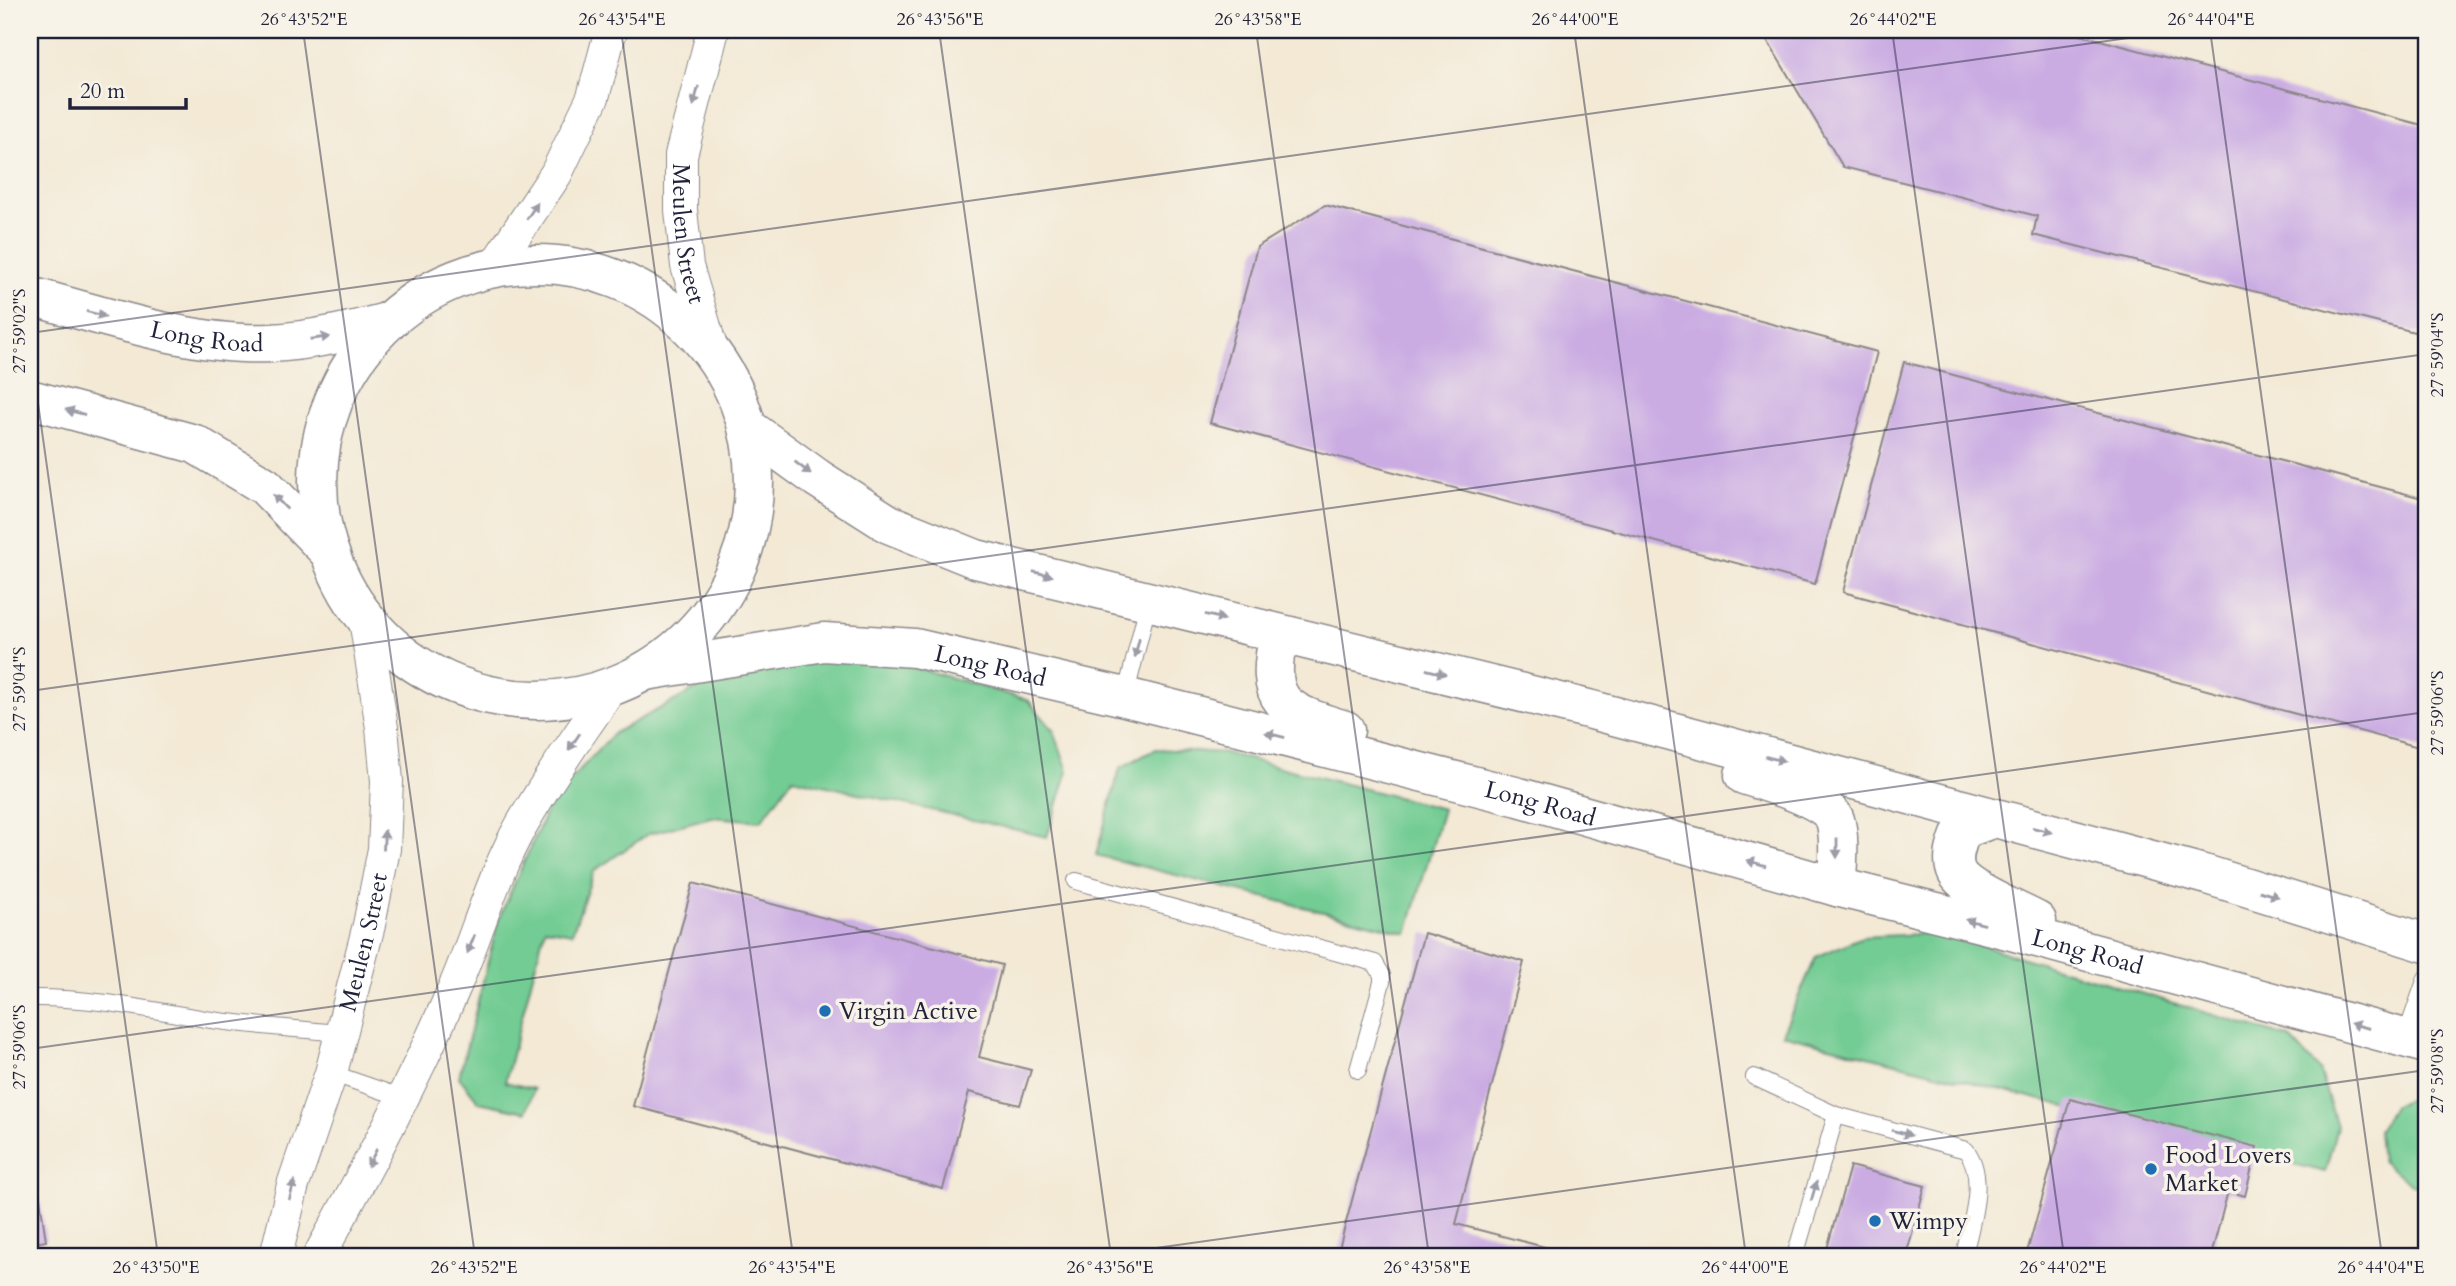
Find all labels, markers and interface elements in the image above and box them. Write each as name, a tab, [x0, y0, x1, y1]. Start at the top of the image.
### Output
text: 26°43'52"E	[260, 7, 348, 32]
text: 26°43'54"E	[578, 7, 666, 32]
text: 26°43'56"E	[896, 7, 984, 32]
text: 26°43'58"E	[1214, 7, 1302, 32]
text: 26°44'00"E	[1531, 7, 1619, 32]
text: 26°44'02"E	[1849, 7, 1937, 32]
text: 26°44'04"E	[2167, 7, 2255, 32]
scale bar	[70, 66, 186, 110]
text: 20 m	[80, 77, 125, 106]
one-way arrow	[690, 85, 701, 107]
street label: Meulen Street	[664, 163, 713, 308]
one-way arrow	[525, 201, 538, 220]
text: 27°59'02"S	[7, 289, 32, 373]
one-way arrow	[85, 309, 107, 320]
street label: Long Road	[147, 313, 264, 360]
text: 27°59'04"S	[2425, 313, 2450, 397]
one-way arrow	[309, 333, 331, 344]
one-way arrow	[64, 406, 86, 417]
one-way arrow	[794, 461, 812, 475]
one-way arrow	[273, 494, 289, 511]
one-way arrow	[1032, 569, 1054, 580]
one-way arrow	[1204, 612, 1226, 623]
street label: Long Road	[931, 637, 1050, 695]
one-way arrow	[1131, 637, 1142, 659]
text: 27°59'04"S	[7, 647, 32, 731]
one-way arrow	[1425, 667, 1447, 678]
text: 27°59'06"S	[2425, 671, 2450, 755]
one-way arrow	[1264, 729, 1286, 740]
one-way arrow	[567, 733, 581, 751]
one-way arrow	[1764, 754, 1786, 765]
street label: Long Road	[1481, 773, 1600, 835]
one-way arrow	[2031, 825, 2053, 836]
one-way arrow	[379, 829, 390, 851]
one-way arrow	[1831, 838, 1843, 860]
one-way arrow	[1745, 857, 1766, 867]
street label: Meulen Street	[331, 870, 396, 1015]
one-way arrow	[2259, 889, 2280, 900]
one-way arrow	[1964, 916, 1986, 927]
street label: Long Road	[2028, 921, 2147, 983]
one-way arrow	[465, 934, 476, 955]
place label: Virgin Active	[839, 995, 978, 1028]
marker: Virgin Active	[817, 1003, 833, 1019]
text: 27°59'06"S	[7, 1005, 32, 1089]
one-way arrow	[2349, 1020, 2371, 1031]
text: 27°59'08"S	[2425, 1029, 2450, 1113]
one-way arrow	[1891, 1128, 1913, 1139]
place label: Food Lovers Market	[2165, 1139, 2291, 1200]
one-way arrow	[366, 1148, 377, 1168]
marker: Food Lovers Market	[2143, 1161, 2159, 1177]
one-way arrow	[287, 1179, 298, 1201]
one-way arrow	[1809, 1179, 1820, 1201]
place label: Wimpy	[1888, 1205, 1968, 1238]
marker: Wimpy	[1867, 1213, 1883, 1229]
text: 26°43'50"E	[112, 1255, 200, 1280]
text: 26°43'52"E	[430, 1255, 518, 1280]
text: 26°43'54"E	[748, 1255, 836, 1280]
text: 26°43'56"E	[1066, 1255, 1154, 1280]
text: 26°43'58"E	[1383, 1255, 1471, 1280]
text: 26°44'00"E	[1701, 1255, 1789, 1280]
text: 26°44'02"E	[2019, 1255, 2107, 1280]
text: 26°44'04"E	[2337, 1255, 2425, 1280]

